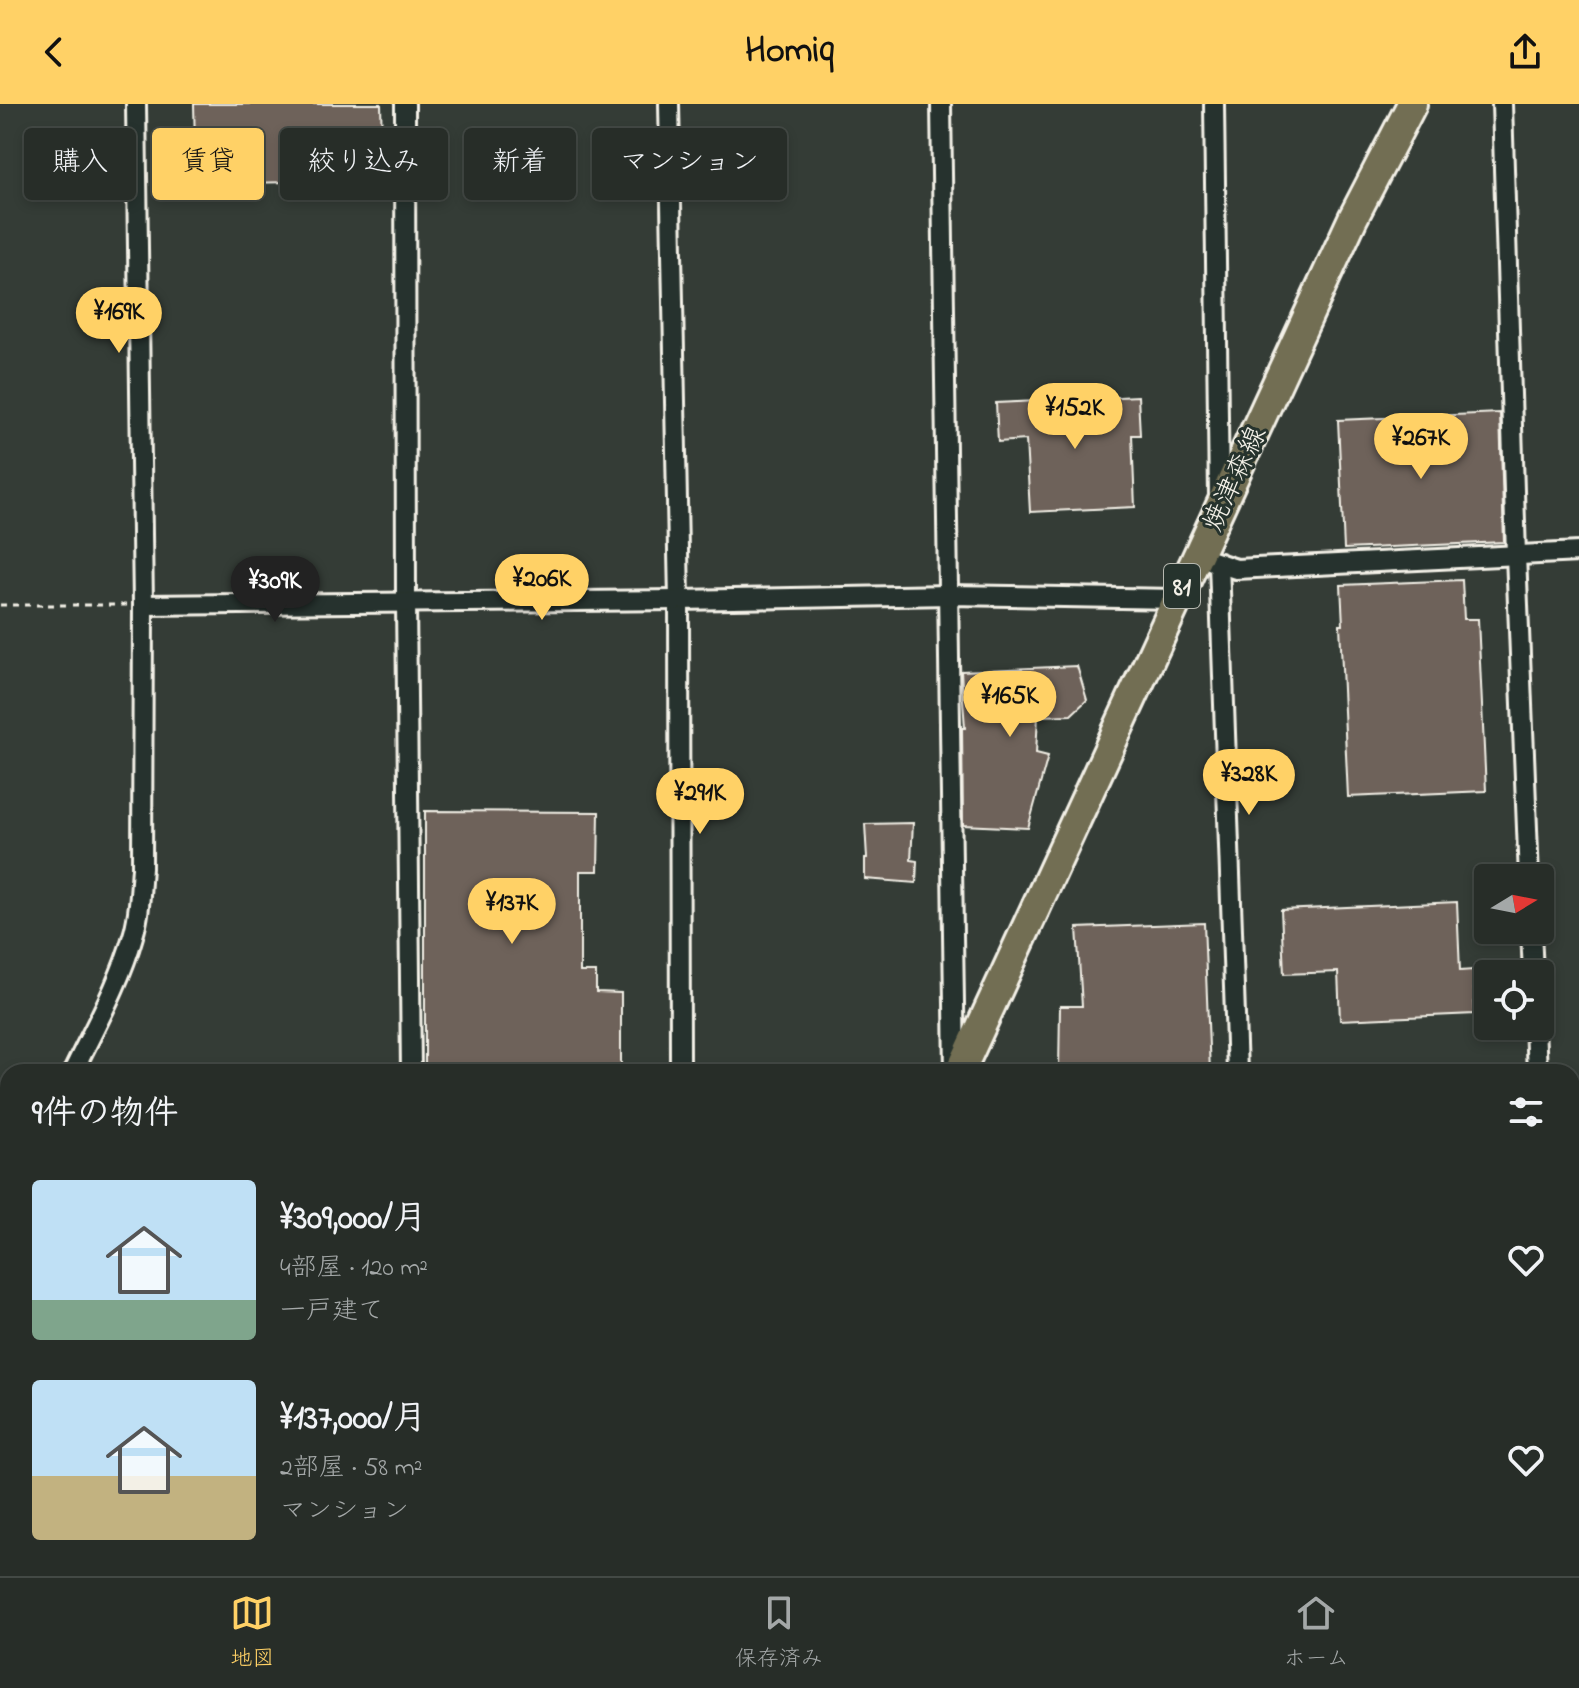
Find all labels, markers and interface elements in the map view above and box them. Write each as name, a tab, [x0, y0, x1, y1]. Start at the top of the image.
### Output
text: Homiq	[745, 26, 834, 79]
icon: back	[32, 30, 76, 74]
icon: share	[1503, 30, 1547, 74]
chip: 購入	[24, 128, 136, 200]
chip: 賃貸	[152, 128, 264, 200]
chip: 絞り込み	[280, 128, 448, 200]
chip: 新着	[464, 128, 576, 200]
chip: マンション	[592, 128, 787, 200]
pin: ¥169K	[63, 287, 175, 355]
text: ¥169K	[94, 294, 144, 332]
pin: ¥152K	[1019, 383, 1131, 451]
text: ¥152K	[1046, 390, 1104, 428]
pin: ¥267K	[1365, 413, 1477, 481]
street label: 焼津森線	[1194, 420, 1278, 539]
text: ¥267K	[1392, 420, 1450, 458]
pin: ¥206K	[486, 554, 598, 622]
pin: ¥309K	[219, 556, 331, 624]
text: ¥206K	[513, 561, 571, 599]
text: ¥309K	[249, 563, 301, 601]
road number: 81	[1164, 564, 1200, 608]
pin: ¥165K	[954, 671, 1066, 739]
text: ¥165K	[981, 678, 1039, 716]
pin: ¥328K	[1193, 749, 1305, 817]
text: ¥328K	[1221, 756, 1277, 794]
pin: ¥291K	[644, 768, 756, 836]
text: ¥291K	[674, 775, 726, 813]
north arrow	[1474, 864, 1554, 944]
map controls	[1474, 864, 1554, 1040]
pin: ¥137K	[456, 878, 568, 946]
text: ¥137K	[486, 885, 538, 923]
button: locate	[1474, 960, 1554, 1040]
text: 9件の物件	[32, 1090, 178, 1140]
icon: filters	[1504, 1090, 1548, 1134]
text: ¥309,000/月	[280, 1195, 427, 1245]
icon: home	[96, 1212, 192, 1308]
icon: heart	[1504, 1238, 1548, 1282]
text: 4部屋 · 120 m²	[280, 1250, 428, 1288]
text: 一戸建て	[280, 1293, 384, 1331]
text: ¥137,000/月	[280, 1395, 427, 1445]
icon: home	[96, 1412, 192, 1508]
icon: heart	[1504, 1438, 1548, 1482]
text: 2部屋 · 58 m²	[280, 1450, 422, 1488]
text: マンション	[280, 1493, 409, 1531]
tab: 地図	[230, 1591, 274, 1676]
tab: 保存済み	[735, 1591, 823, 1676]
tab: ホーム	[1284, 1591, 1349, 1676]

